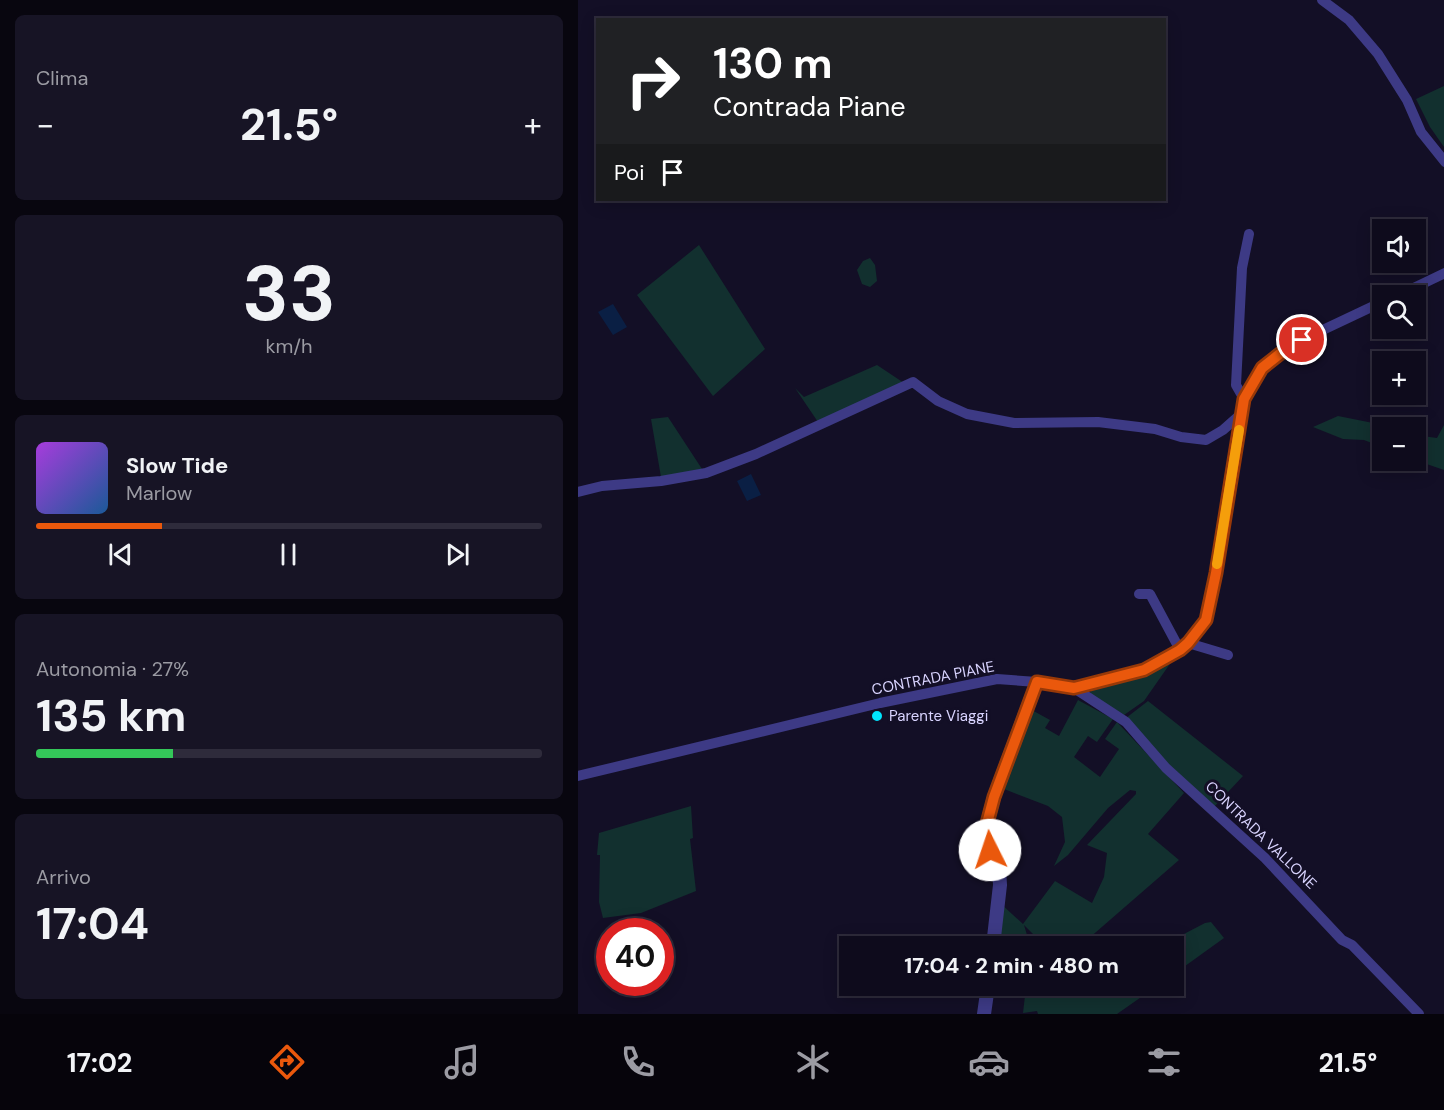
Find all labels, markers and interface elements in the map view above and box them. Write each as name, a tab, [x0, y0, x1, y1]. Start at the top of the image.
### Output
text: 130 m	[713, 36, 833, 91]
icon: right	[614, 42, 692, 120]
text: Clima	[36, 65, 88, 91]
text: Contrada Piane	[713, 89, 906, 124]
text: 21.5°	[240, 95, 338, 154]
text: −	[36, 103, 54, 146]
text: +	[524, 103, 542, 146]
icon: arrive	[656, 156, 689, 189]
text: Poi	[614, 158, 644, 187]
map controls	[1372, 219, 1426, 471]
button: sound	[1372, 219, 1426, 273]
text: 33	[242, 243, 336, 344]
button: search	[1372, 285, 1426, 339]
pin	[1276, 314, 1327, 365]
icon: arrive	[1285, 323, 1318, 356]
text: km/h	[265, 333, 313, 359]
button: +	[1372, 351, 1426, 405]
button: −	[1372, 417, 1426, 471]
text: Slow Tide	[126, 451, 228, 480]
text: Marlow	[126, 480, 192, 506]
icon: previous	[104, 538, 137, 571]
icon: pause	[272, 538, 305, 571]
icon: next	[441, 538, 474, 571]
text: Autonomia · 27%	[36, 656, 189, 682]
street label: CONTRADA PIANE	[870, 656, 996, 700]
text: 135 km	[36, 686, 186, 745]
place label: Parente Viaggi	[889, 706, 988, 726]
marker: Parente Viaggi	[870, 709, 884, 723]
street label: CONTRADA VALLONE	[1201, 777, 1321, 893]
position arrow	[958, 818, 1022, 882]
text: Arrivo	[36, 864, 91, 890]
text: 17:04	[36, 894, 149, 953]
speed limit sign: 40	[596, 918, 674, 996]
text: 17:04 · 2 min · 480 m	[904, 951, 1119, 980]
icon: directions	[266, 1041, 308, 1083]
icon: music	[441, 1041, 483, 1083]
icon: phone	[617, 1041, 659, 1083]
icon: climate	[792, 1041, 834, 1083]
icon: car	[968, 1041, 1010, 1083]
icon: filters	[1143, 1041, 1185, 1083]
text: 17:02	[67, 1045, 132, 1080]
text: 21.5°	[1318, 1045, 1377, 1080]

